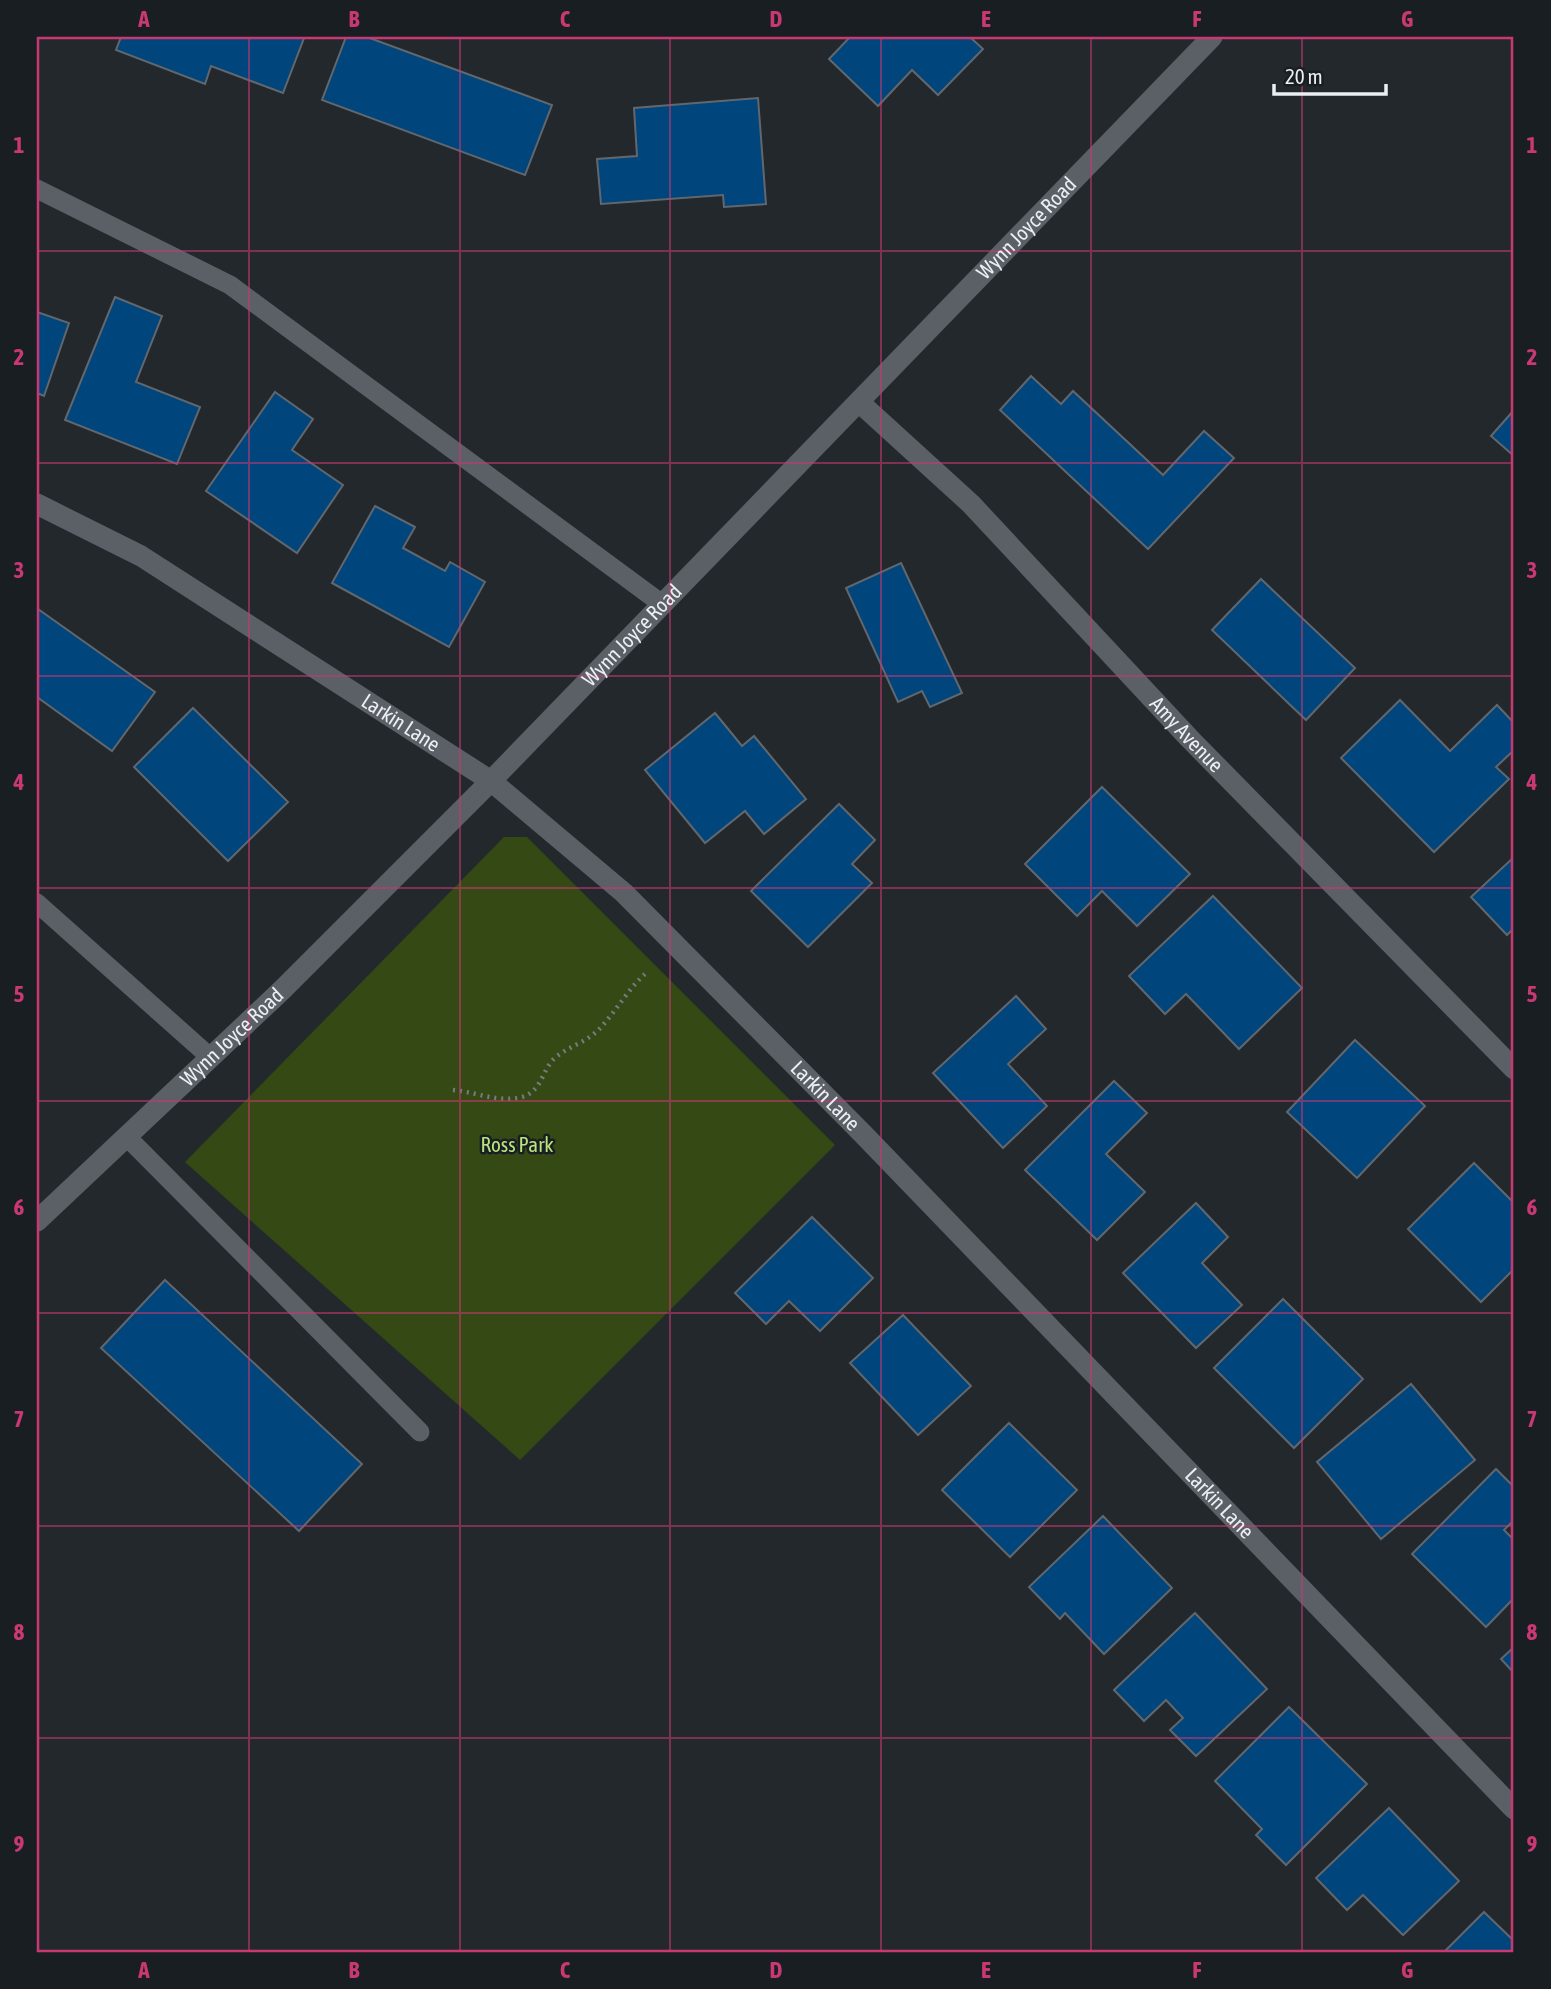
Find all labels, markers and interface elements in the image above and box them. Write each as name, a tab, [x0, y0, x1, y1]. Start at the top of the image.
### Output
text: A	[137, 6, 150, 32]
text: B	[349, 6, 360, 32]
text: C	[560, 6, 571, 32]
text: D	[770, 6, 783, 32]
text: E	[981, 6, 991, 32]
text: F	[1192, 6, 1202, 32]
text: G	[1401, 6, 1413, 32]
scale bar	[1274, 52, 1386, 96]
text: 20 m	[1285, 64, 1323, 88]
text: 1	[14, 132, 25, 158]
text: 1	[1527, 132, 1538, 158]
street label: Wynn Joyce Road	[971, 172, 1081, 283]
text: 2	[14, 344, 24, 370]
text: 2	[1527, 344, 1537, 370]
text: 3	[14, 557, 24, 583]
text: 3	[1527, 557, 1537, 583]
street label: Wynn Joyce Road	[577, 579, 686, 691]
street label: Larkin Lane	[358, 688, 445, 756]
street label: Amy Avenue	[1146, 691, 1229, 777]
text: 4	[13, 769, 25, 795]
text: 4	[1526, 769, 1538, 795]
text: 5	[14, 981, 25, 1007]
text: 5	[1527, 981, 1538, 1007]
street label: Wynn Joyce Road	[175, 982, 288, 1091]
street label: Larkin Lane	[786, 1055, 866, 1135]
park label: Ross Park	[480, 1132, 554, 1156]
text: 6	[14, 1194, 25, 1220]
text: 6	[1527, 1194, 1538, 1220]
text: 7	[14, 1406, 24, 1432]
text: 7	[1527, 1406, 1537, 1432]
street label: Larkin Lane	[1181, 1463, 1259, 1543]
text: 8	[14, 1619, 25, 1645]
text: 8	[1527, 1619, 1538, 1645]
text: 9	[14, 1831, 25, 1857]
text: 9	[1527, 1831, 1538, 1857]
text: A	[137, 1957, 150, 1983]
text: B	[349, 1957, 360, 1983]
text: C	[560, 1957, 571, 1983]
text: D	[770, 1957, 783, 1983]
text: E	[981, 1957, 991, 1983]
text: F	[1192, 1957, 1202, 1983]
text: G	[1401, 1957, 1413, 1983]

